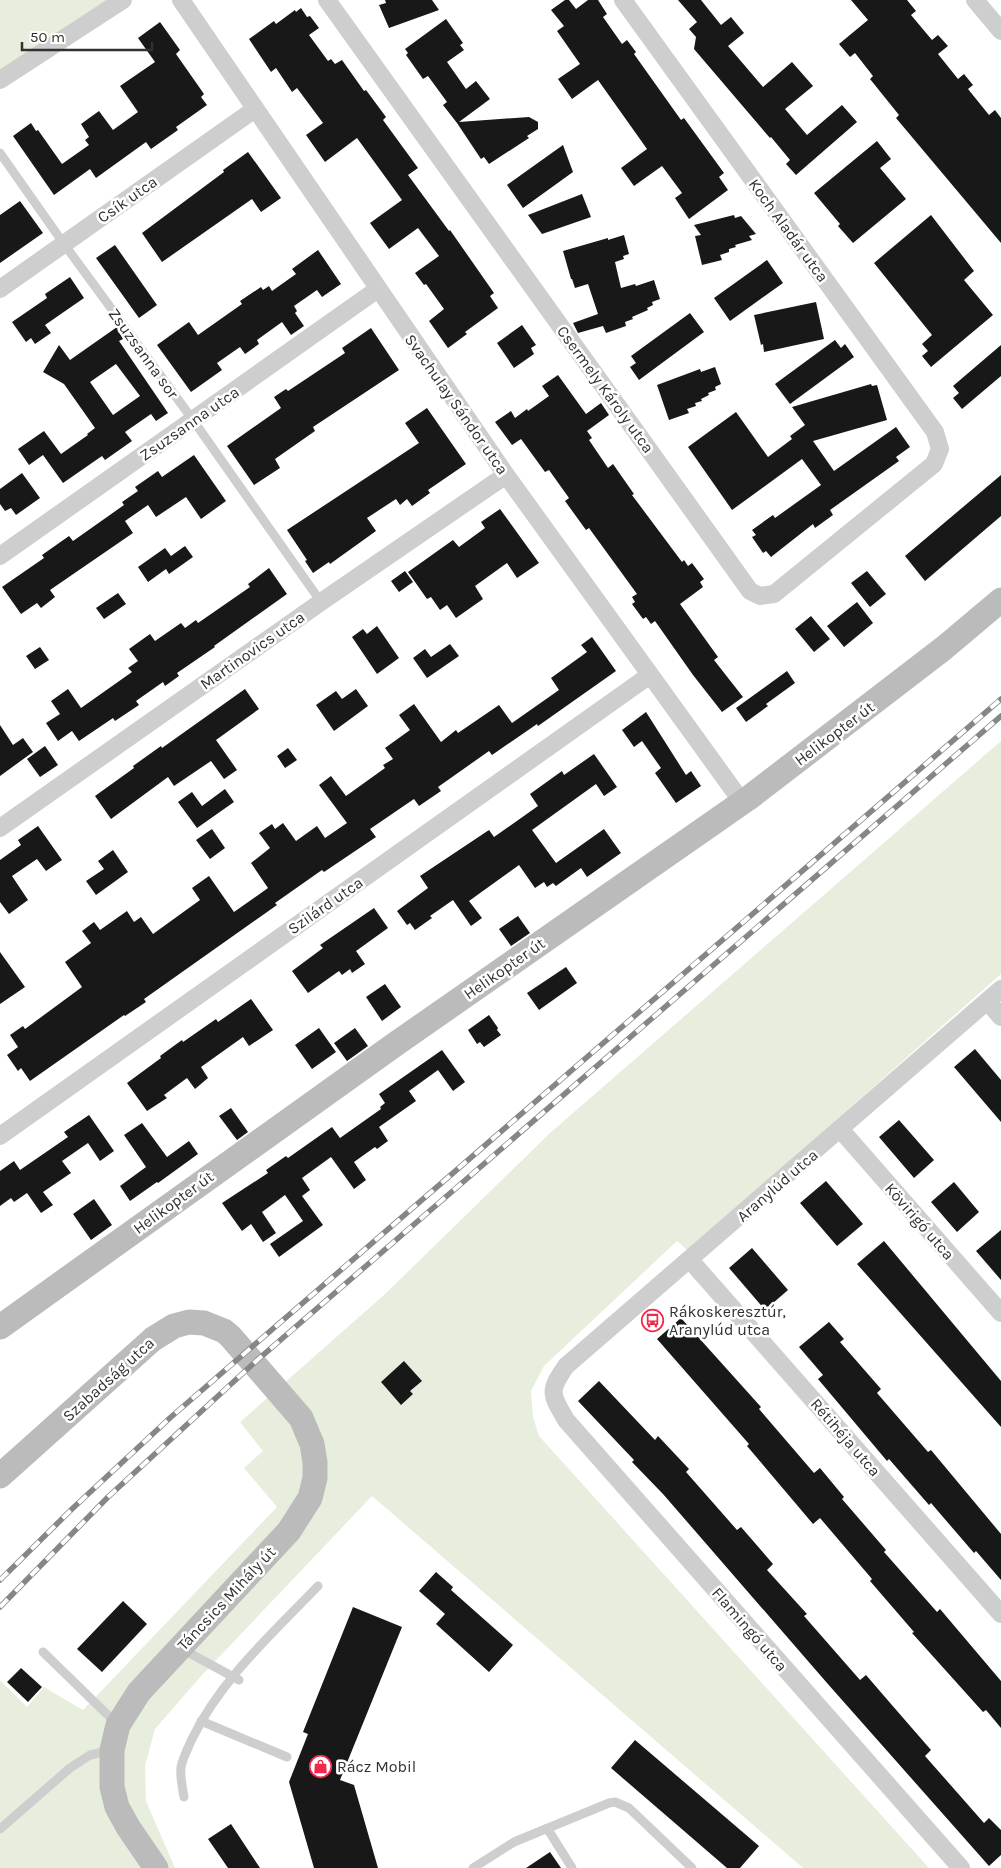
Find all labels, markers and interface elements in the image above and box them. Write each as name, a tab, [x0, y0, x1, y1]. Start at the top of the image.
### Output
scale bar	[22, 20, 152, 52]
text: 50 m	[30, 28, 65, 46]
street label: Csík utca	[94, 172, 161, 227]
street label: Koch Aladár utca	[745, 175, 833, 286]
street label: Zsuzsanna sor	[104, 304, 183, 402]
street label: Csermely Károly utca	[553, 322, 658, 457]
street label: Svachulay Sándor utca	[401, 330, 512, 478]
street label: Zsuzsanna utca	[136, 382, 243, 465]
street label: Martinovics utca	[196, 607, 308, 694]
street label: Helikopter út	[791, 697, 878, 770]
street label: Szilárd utca	[284, 873, 366, 938]
street label: Helikopter út	[460, 933, 549, 1003]
street label: Aranylúd utca	[733, 1145, 822, 1226]
street label: Helikopter út	[129, 1167, 217, 1238]
street label: Kövirigó utca	[881, 1179, 958, 1264]
place label: Rákoskeresztúr, Aranylúd utca	[669, 1302, 786, 1339]
bus stop icon: Rákoskeresztúr, Aranylúd utca	[641, 1308, 665, 1332]
street label: Szabadság utca	[59, 1333, 158, 1425]
street label: Rétihéja utca	[807, 1394, 885, 1480]
street label: Táncsics Mihály út	[173, 1542, 279, 1654]
street label: Flamingó utca	[708, 1583, 791, 1675]
shop icon: Rácz Mobil	[309, 1754, 333, 1778]
place label: Rácz Mobil	[337, 1757, 416, 1776]

